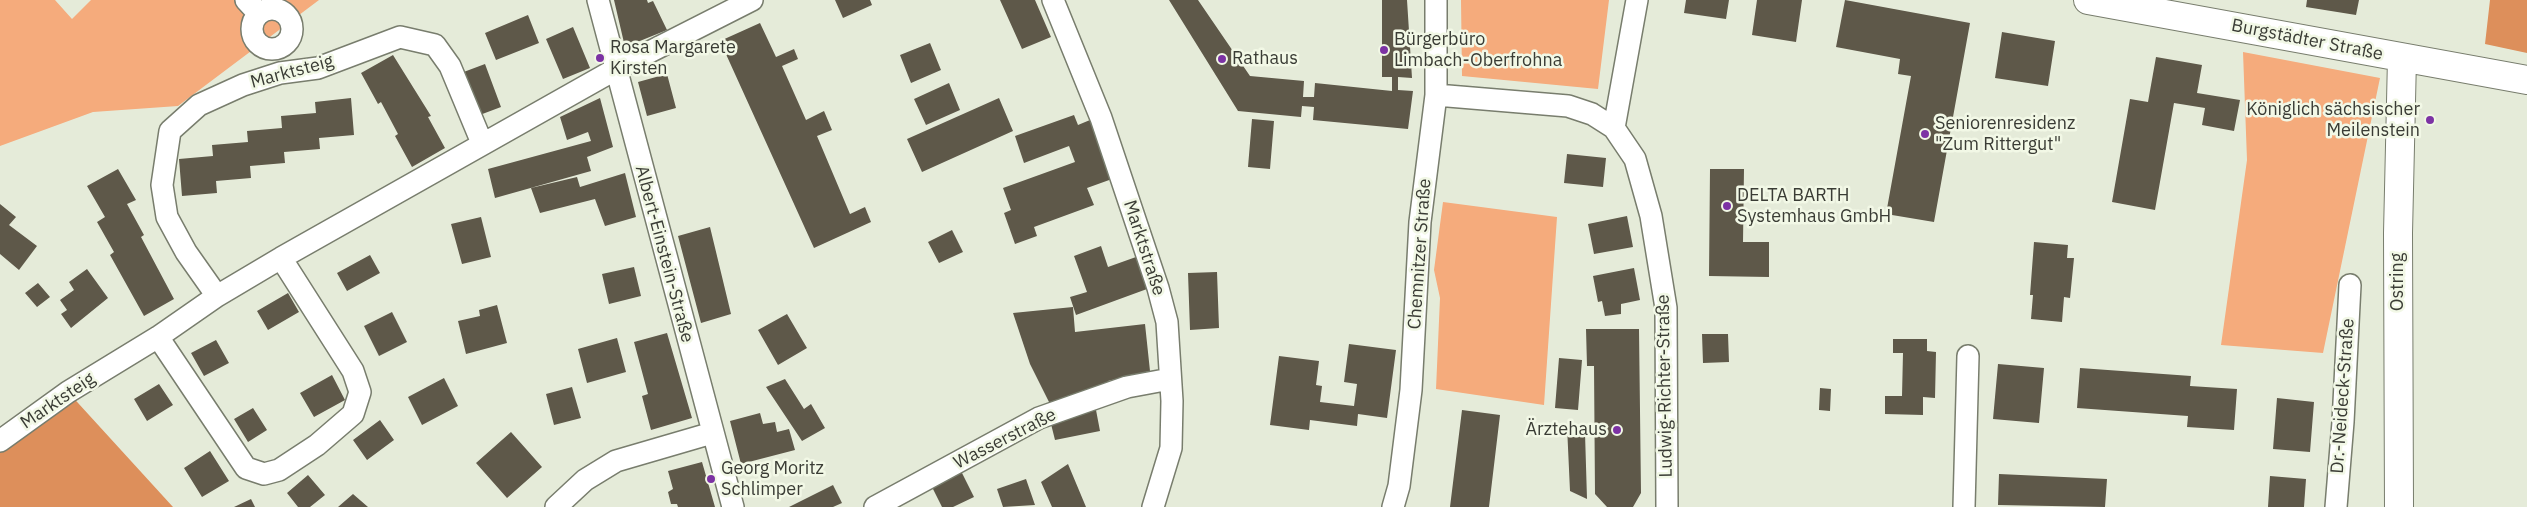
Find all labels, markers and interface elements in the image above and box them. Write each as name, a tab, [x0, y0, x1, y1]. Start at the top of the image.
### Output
street label: Burgstädter Straße	[2229, 15, 2385, 65]
place label: Bürgerbüro Limbach-Oberfrohna	[1394, 29, 1562, 72]
place label: Rosa Margarete Kirsten	[610, 37, 736, 80]
marker: Bürgerbüro Limbach-Oberfrohna	[1378, 44, 1390, 56]
place label: Rathaus	[1232, 48, 1298, 70]
street label: Marktsteig	[248, 51, 336, 93]
marker: Rosa Margarete Kirsten	[594, 52, 606, 64]
marker: Rathaus	[1216, 53, 1228, 65]
place label: Königlich sächsischer Meilenstein	[2246, 99, 2420, 142]
place label: Seniorenresidenz "Zum Rittergut"	[1935, 113, 2075, 156]
marker: Königlich sächsischer Meilenstein	[2424, 114, 2436, 126]
marker: Seniorenresidenz "Zum Rittergut"	[1919, 128, 1931, 140]
street label: Albert-Einstein-Straße	[630, 163, 698, 345]
street label: Chemnitzer Straße	[1404, 178, 1436, 330]
place label: DELTA BARTH Systemhaus GmbH	[1737, 185, 1891, 228]
street label: Marktstraße	[1118, 198, 1170, 298]
marker: DELTA BARTH Systemhaus GmbH	[1721, 200, 1733, 212]
street label: Ostring	[2387, 253, 2409, 311]
street label: Ludwig-Richter-Straße	[1653, 294, 1677, 478]
street label: Dr.-Neideck-Straße	[2327, 318, 2359, 474]
street label: Marktsteig	[17, 368, 99, 434]
street label: Wasserstraße	[950, 404, 1060, 474]
place label: Ärztehaus	[1526, 419, 1607, 441]
marker: Ärztehaus	[1611, 424, 1623, 436]
place label: Georg Moritz Schlimper	[721, 458, 824, 500]
marker: Georg Moritz Schlimper	[705, 473, 717, 485]

